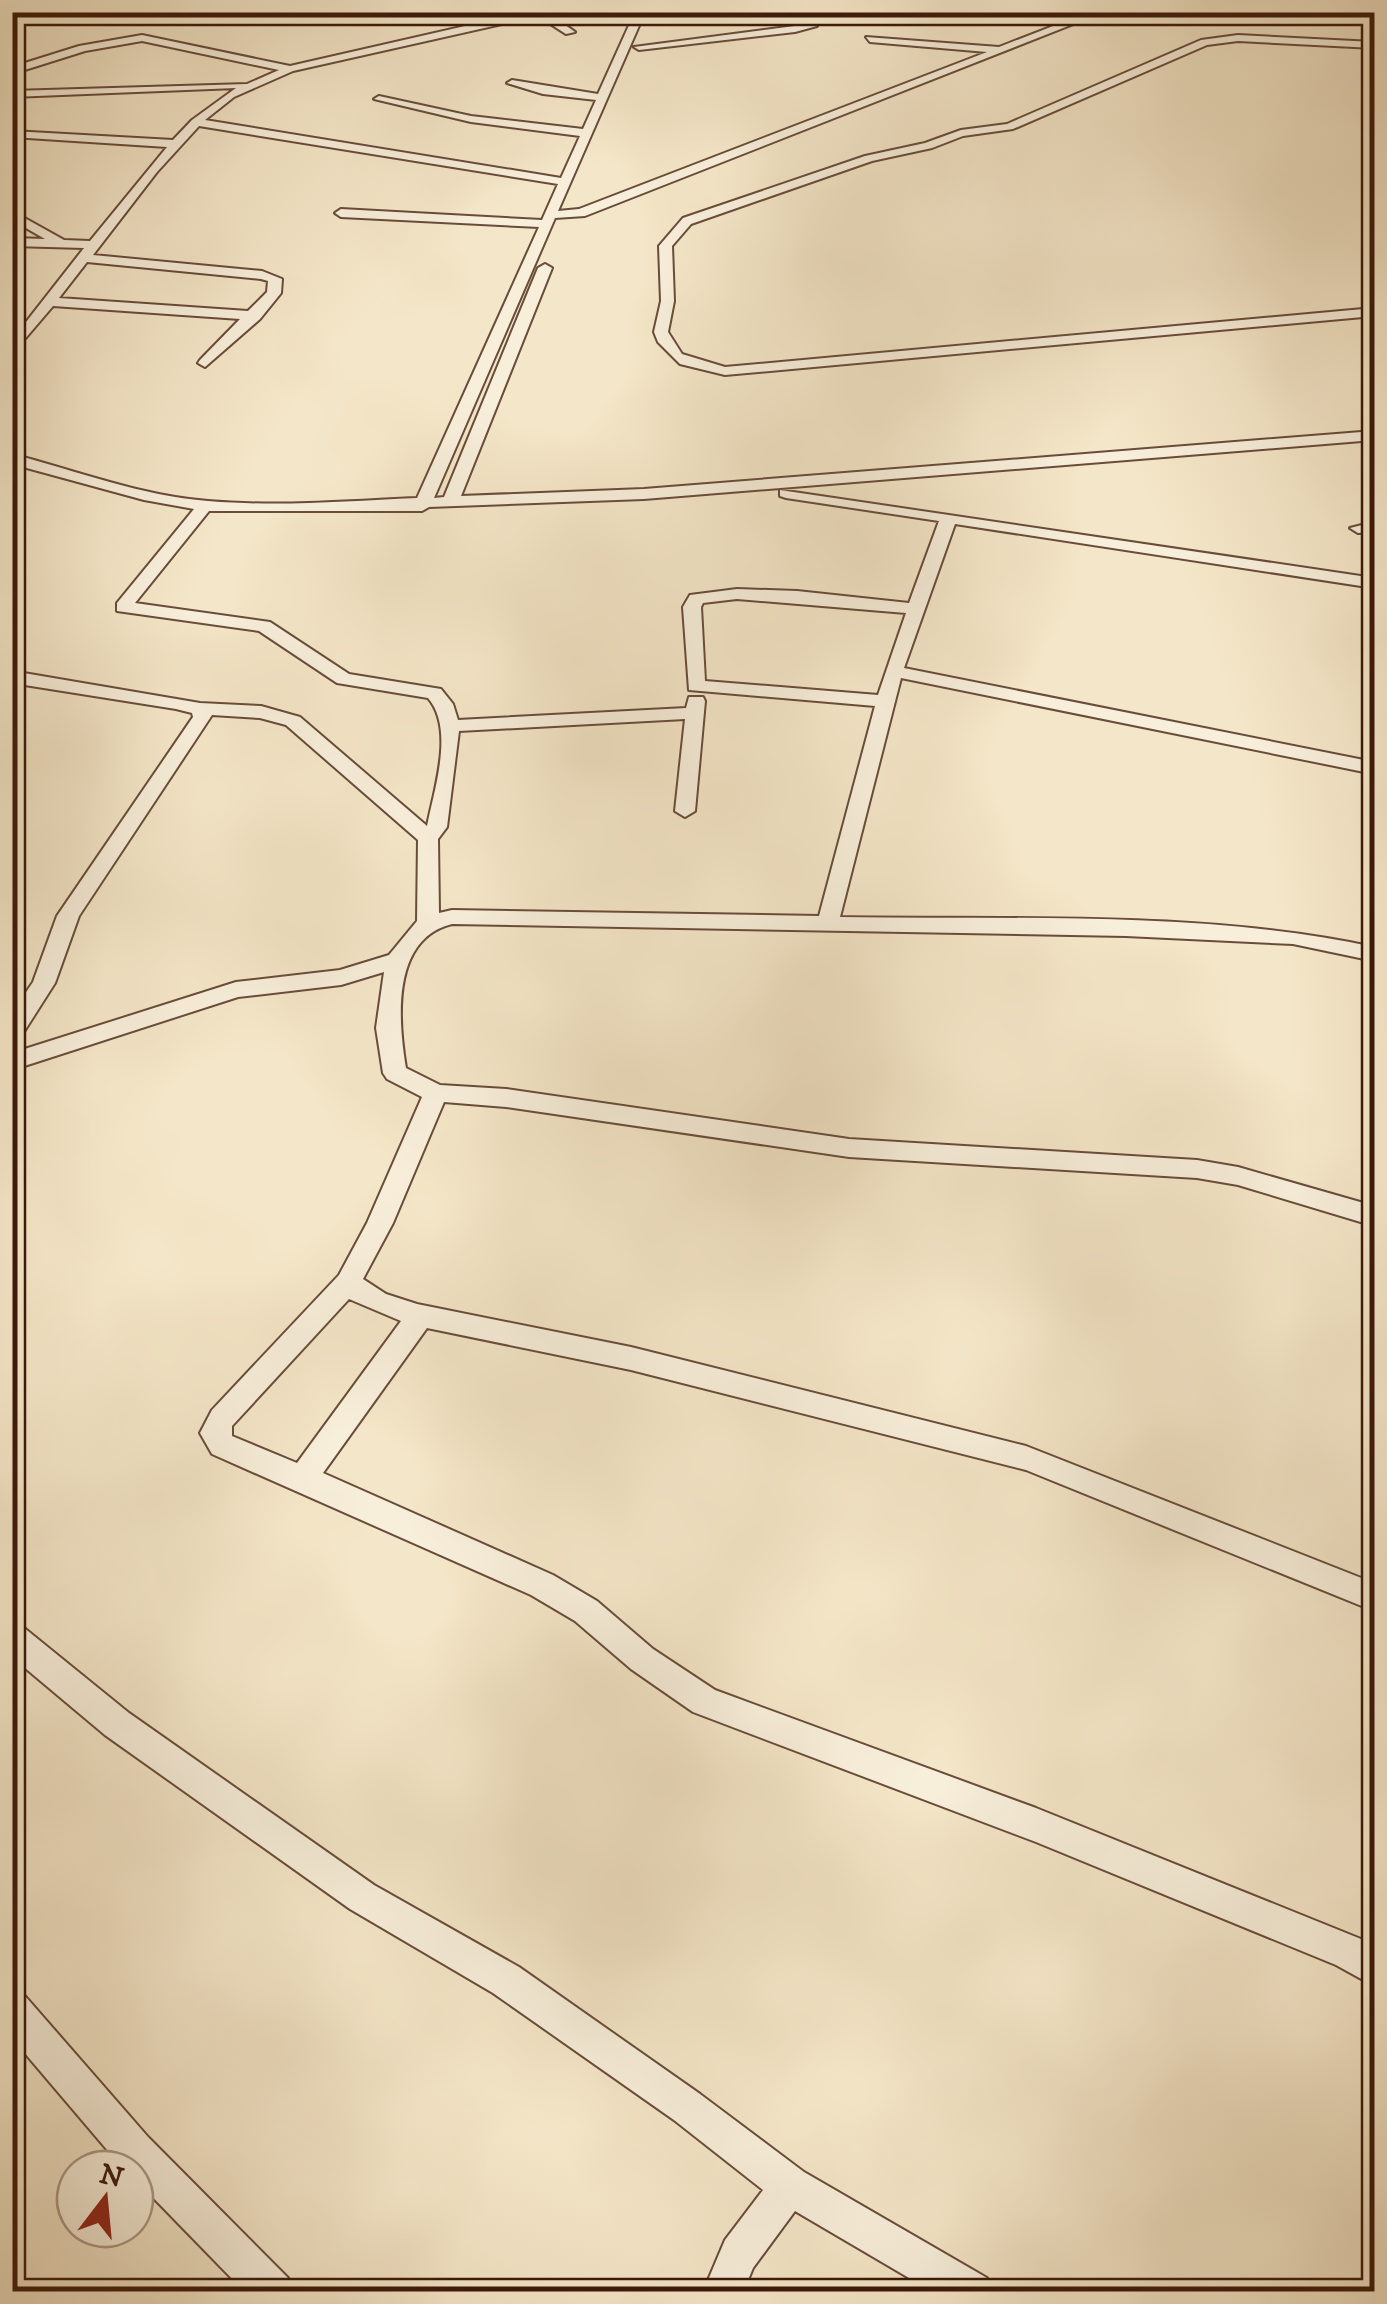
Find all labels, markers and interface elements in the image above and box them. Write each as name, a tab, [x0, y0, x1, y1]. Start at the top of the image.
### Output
north arrow	[55, 2149, 155, 2249]
text: N	[96, 2156, 127, 2196]

